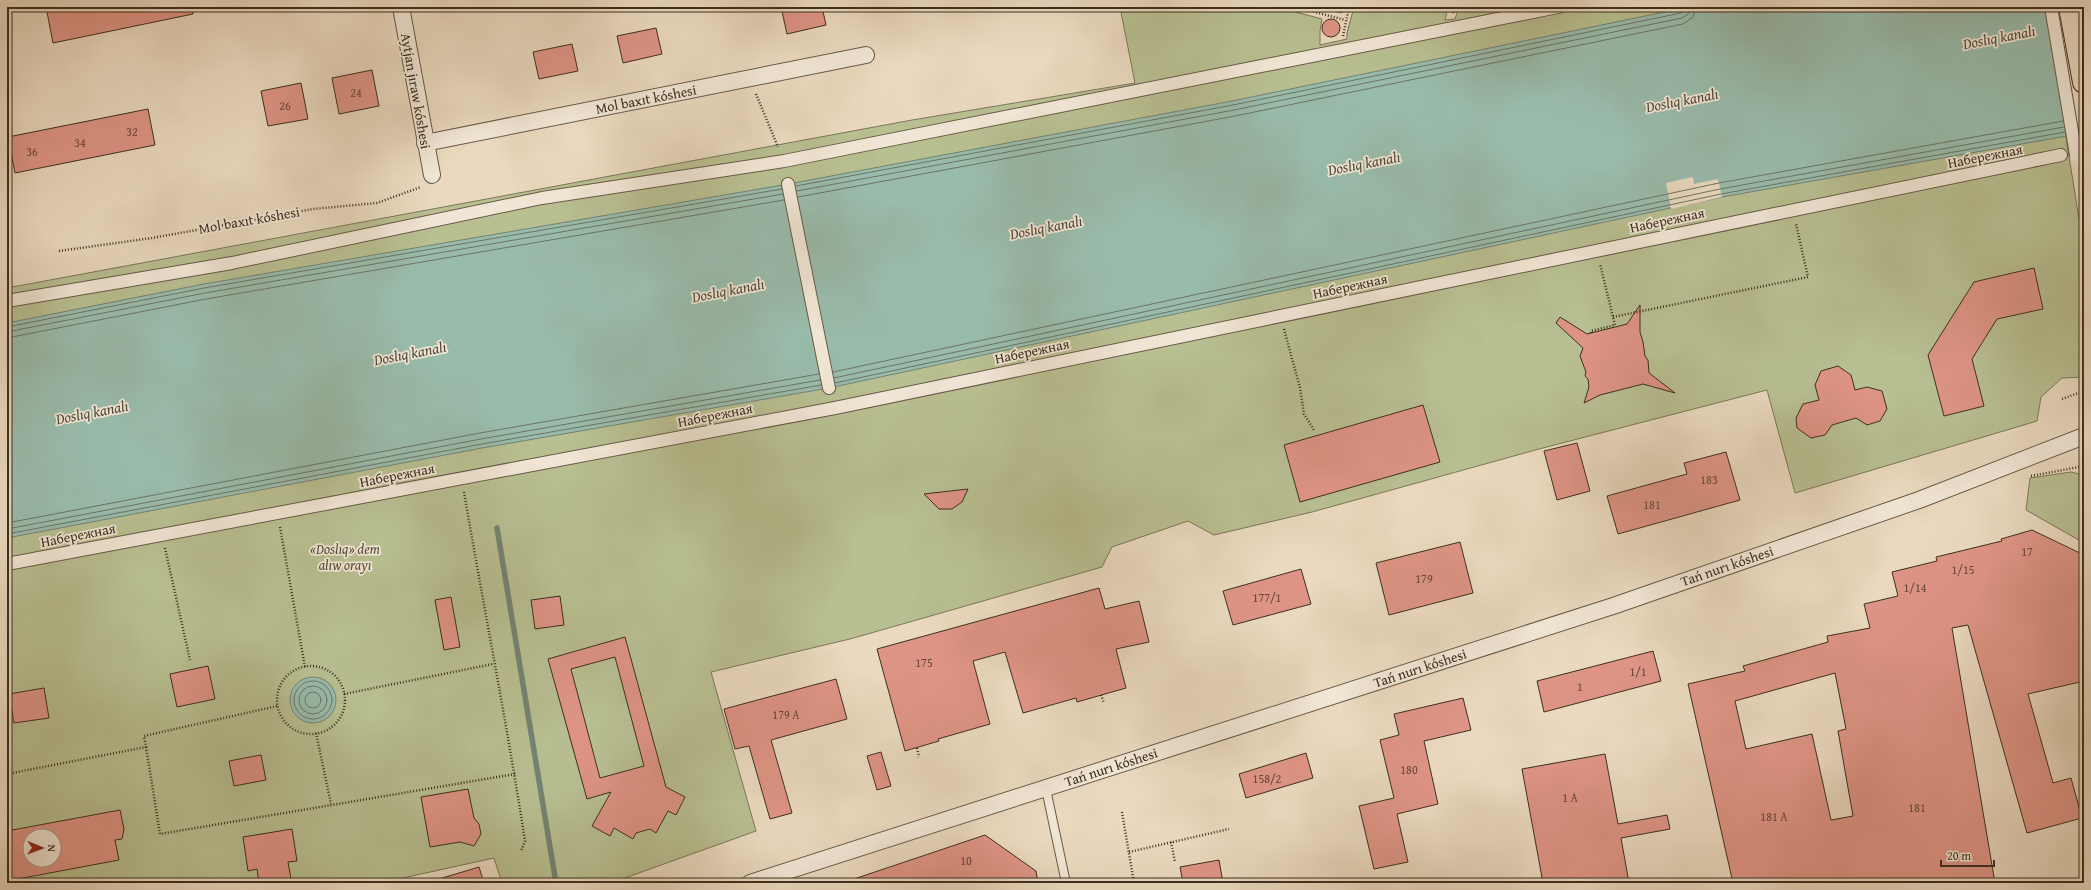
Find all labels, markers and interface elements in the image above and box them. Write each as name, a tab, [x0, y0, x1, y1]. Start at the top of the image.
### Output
water label: Doslıq kanalı	[1960, 20, 2037, 54]
street label: Aytjan jıraw kóshesi	[396, 31, 436, 151]
street label: Mol baxıt kóshesi	[594, 79, 698, 119]
water label: Doslıq kanalı	[1643, 83, 1720, 117]
house number: 24	[350, 84, 362, 101]
house number: 26	[279, 97, 291, 114]
house number: 32	[126, 123, 138, 140]
house number: 34	[74, 134, 86, 151]
street label: Набережная	[1946, 139, 2024, 173]
house number: 36	[26, 143, 38, 160]
water label: Doslıq kanalı	[1325, 146, 1402, 180]
street label: Mol baxıt kóshesi	[197, 201, 301, 239]
street label: Набережная	[1628, 202, 1706, 238]
water label: Doslıq kanalı	[1007, 210, 1084, 244]
street label: Набережная	[1311, 268, 1389, 304]
water label: Doslıq kanalı	[689, 273, 766, 307]
street label: Набережная	[993, 333, 1071, 369]
water label: Doslıq kanalı	[371, 336, 448, 370]
water label: Doslıq kanalı	[53, 395, 130, 429]
street label: Набережная	[676, 398, 754, 432]
street label: Набережная	[358, 458, 436, 492]
house number: 183	[1700, 471, 1718, 488]
house number: 181	[1643, 496, 1661, 513]
street label: Набережная	[39, 518, 117, 552]
park label: «Doslıq» dem alıw orayı	[310, 539, 380, 575]
street label: Tań nurı kóshesi	[1678, 541, 1776, 591]
house number: 17	[2021, 543, 2033, 560]
house number: 1/15	[1952, 561, 1975, 578]
house number: 179	[1415, 570, 1433, 587]
house number: 1/14	[1904, 579, 1927, 596]
house number: 177/1	[1253, 589, 1282, 606]
street label: Tań nurı kóshesi	[1371, 644, 1469, 692]
house number: 175	[915, 654, 933, 671]
house number: 1/1	[1629, 663, 1647, 680]
house number: 1	[1577, 678, 1583, 695]
house number: 179 А	[772, 706, 800, 723]
street label: Tań nurı kóshesi	[1062, 743, 1160, 791]
house number: 180	[1400, 761, 1418, 778]
house number: 158/2	[1253, 770, 1282, 787]
house number: 1 А	[1562, 789, 1579, 806]
house number: 181	[1908, 799, 1926, 816]
house number: 181 А	[1760, 808, 1788, 825]
north arrow	[22, 828, 62, 868]
scale bar	[1941, 842, 1994, 868]
text: N	[44, 844, 60, 853]
text: 20 m	[1947, 847, 1971, 864]
house number: 10	[960, 852, 972, 869]

